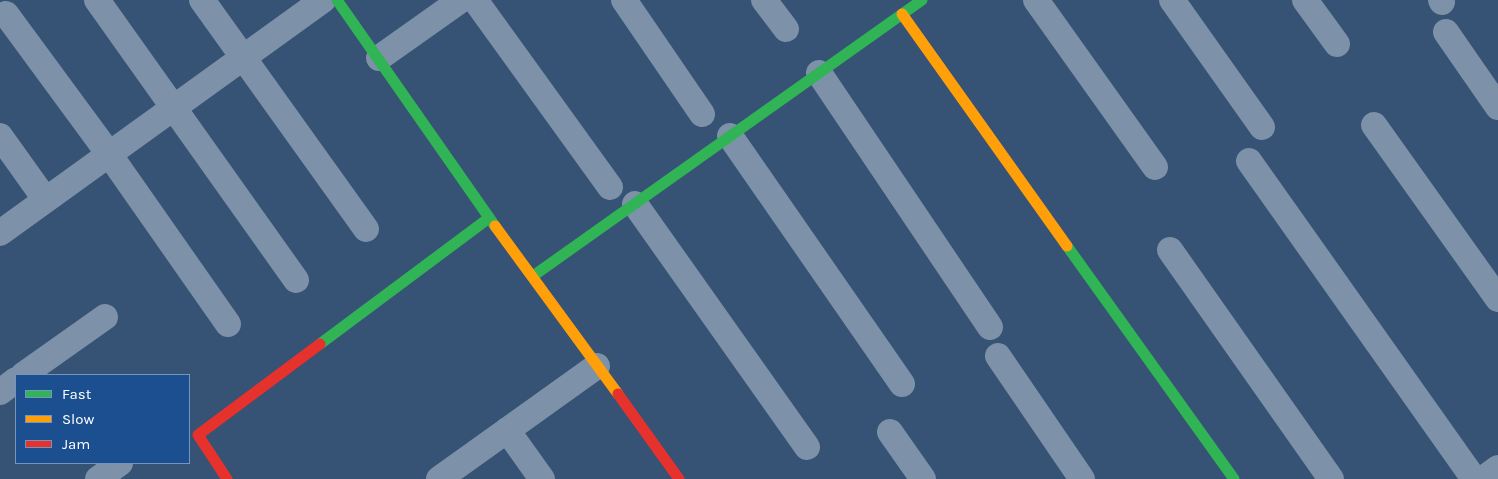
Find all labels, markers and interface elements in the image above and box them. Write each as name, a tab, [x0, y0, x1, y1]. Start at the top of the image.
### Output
legend	[15, 374, 190, 464]
text: Fast	[62, 385, 91, 403]
text: Slow	[62, 410, 94, 428]
text: Jam	[62, 435, 90, 453]

